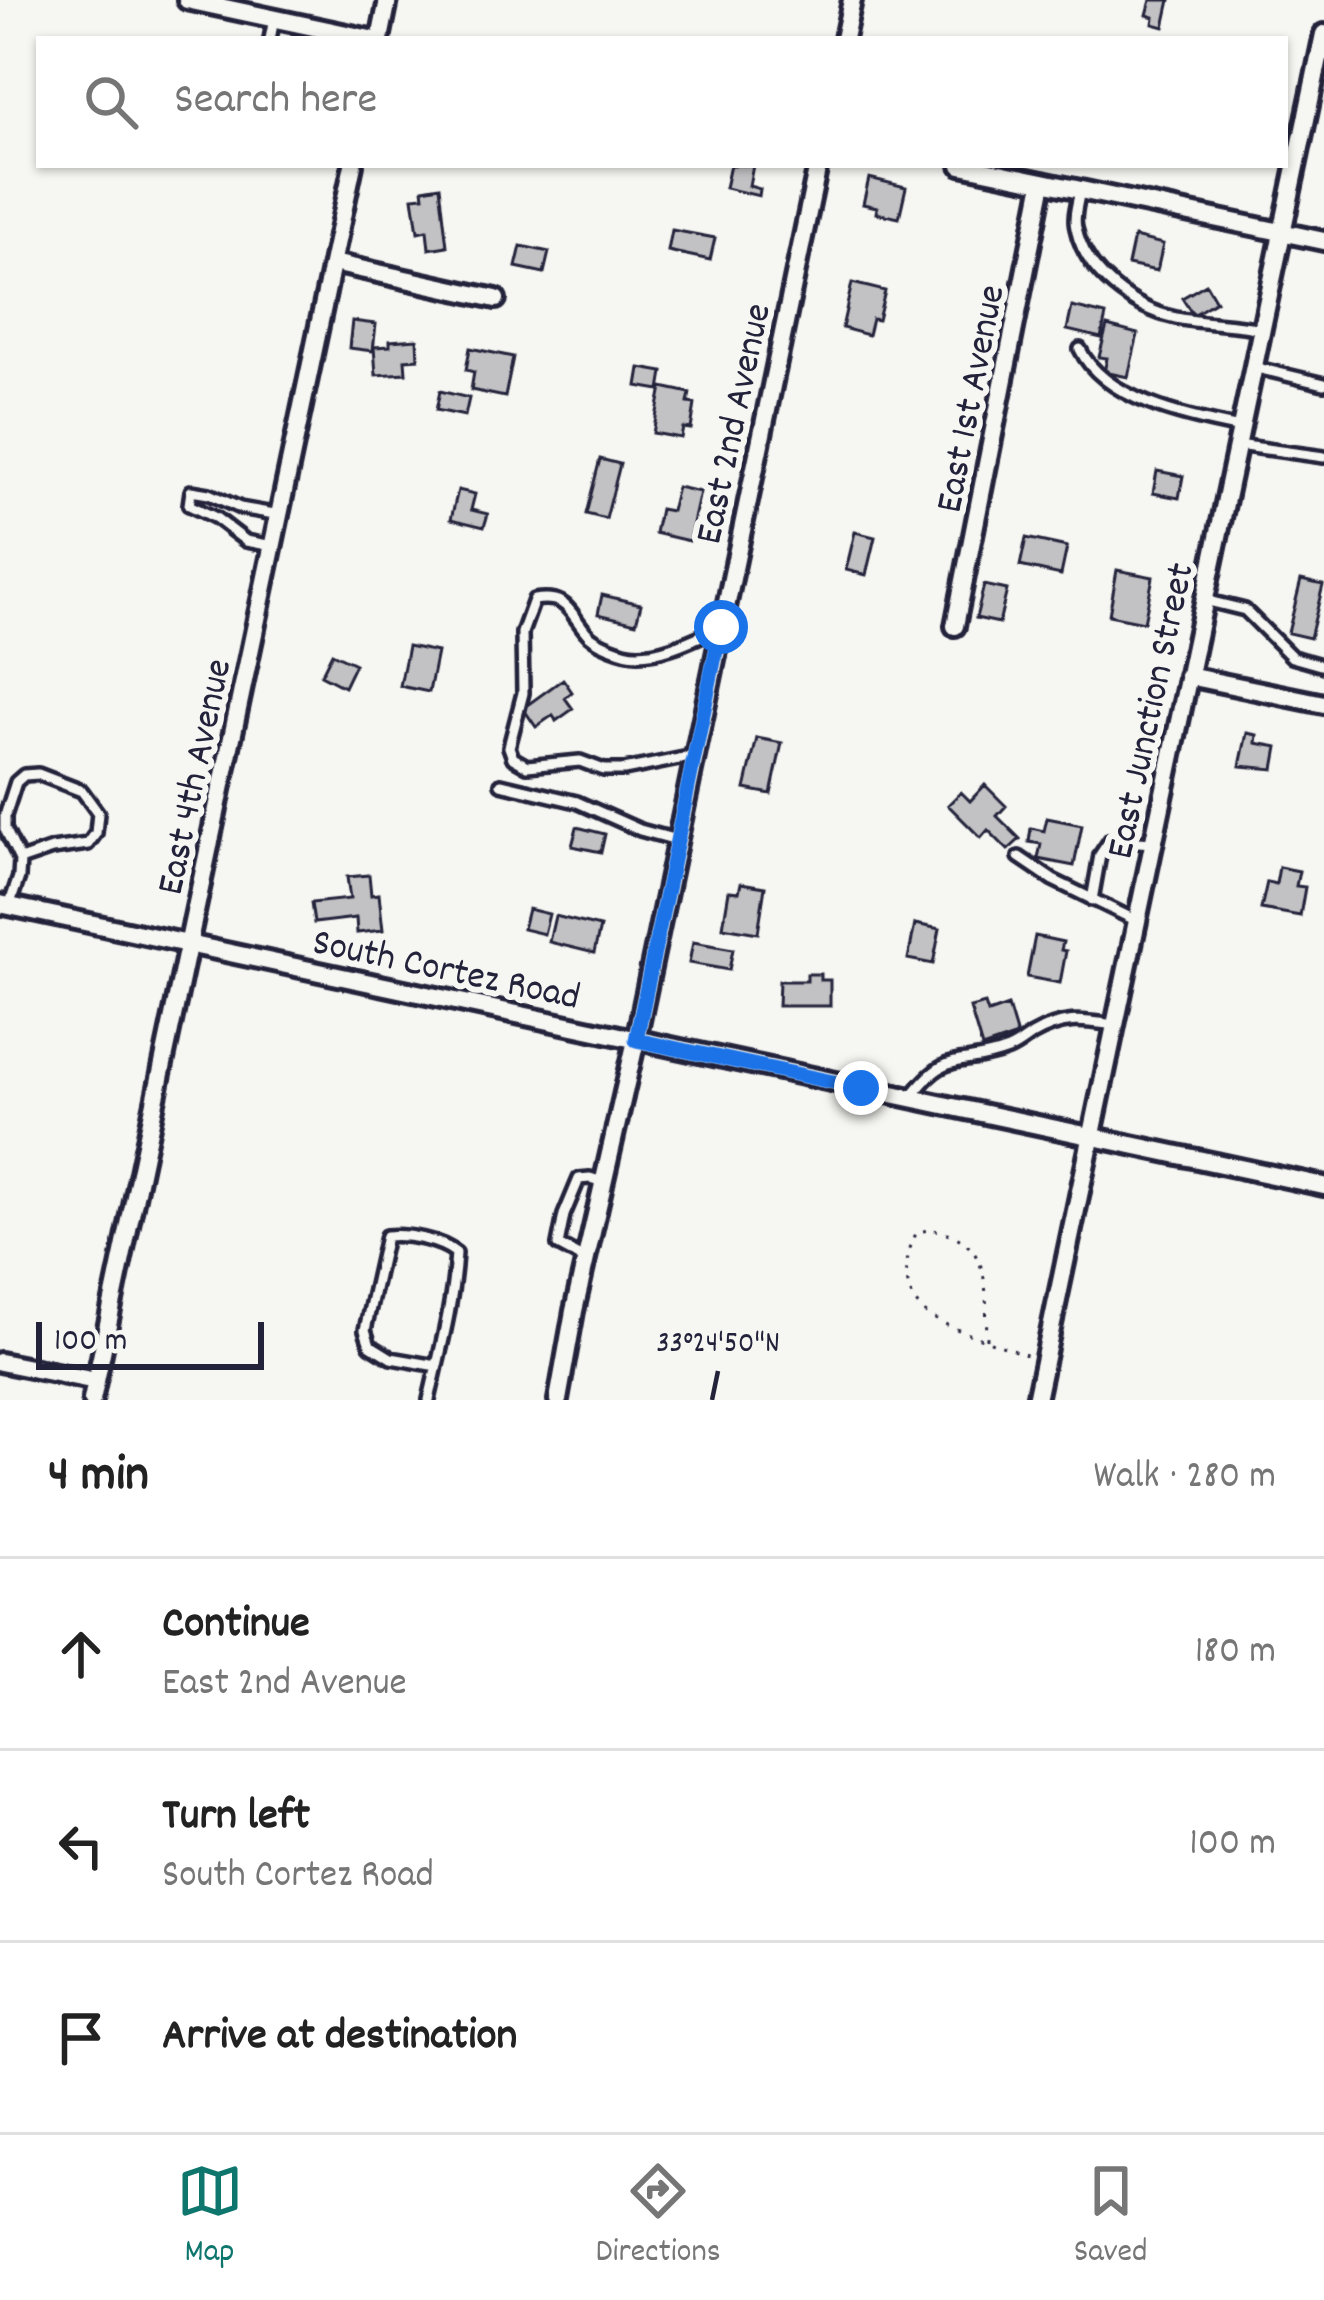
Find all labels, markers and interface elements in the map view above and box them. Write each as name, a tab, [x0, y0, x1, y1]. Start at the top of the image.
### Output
search box	[36, 36, 1288, 168]
icon: search	[78, 69, 144, 135]
text: Search here	[174, 70, 377, 134]
street label: East 1st Avenue	[924, 281, 1022, 518]
street label: East 2nd Avenue	[684, 299, 789, 550]
street label: East Junction Street	[1095, 558, 1212, 864]
route start	[694, 600, 748, 654]
street label: East 4th Avenue	[146, 654, 249, 900]
street label: South Cortez Road	[307, 917, 584, 1028]
route end	[834, 1061, 888, 1115]
scale bar	[36, 1316, 264, 1369]
text: 100 m	[54, 1319, 127, 1366]
text: 33°24'50"N	[656, 1324, 780, 1367]
text: 4 min	[48, 1442, 149, 1514]
text: Walk · 280 m	[1094, 1451, 1276, 1506]
text: Continue	[162, 1594, 310, 1658]
icon: ahead	[48, 1621, 114, 1687]
text: 180 m	[1195, 1626, 1276, 1681]
text: East 2nd Avenue	[162, 1658, 407, 1713]
text: Turn left	[162, 1786, 310, 1850]
icon: left	[48, 1813, 114, 1879]
text: 100 m	[1189, 1818, 1276, 1873]
text: South Cortez Road	[162, 1850, 434, 1905]
icon: arrive	[48, 2005, 114, 2071]
text: Arrive at destination	[162, 2006, 517, 2070]
tab: Map	[177, 2158, 243, 2277]
tab: Directions	[596, 2158, 721, 2277]
tab: Saved	[1074, 2158, 1147, 2277]

